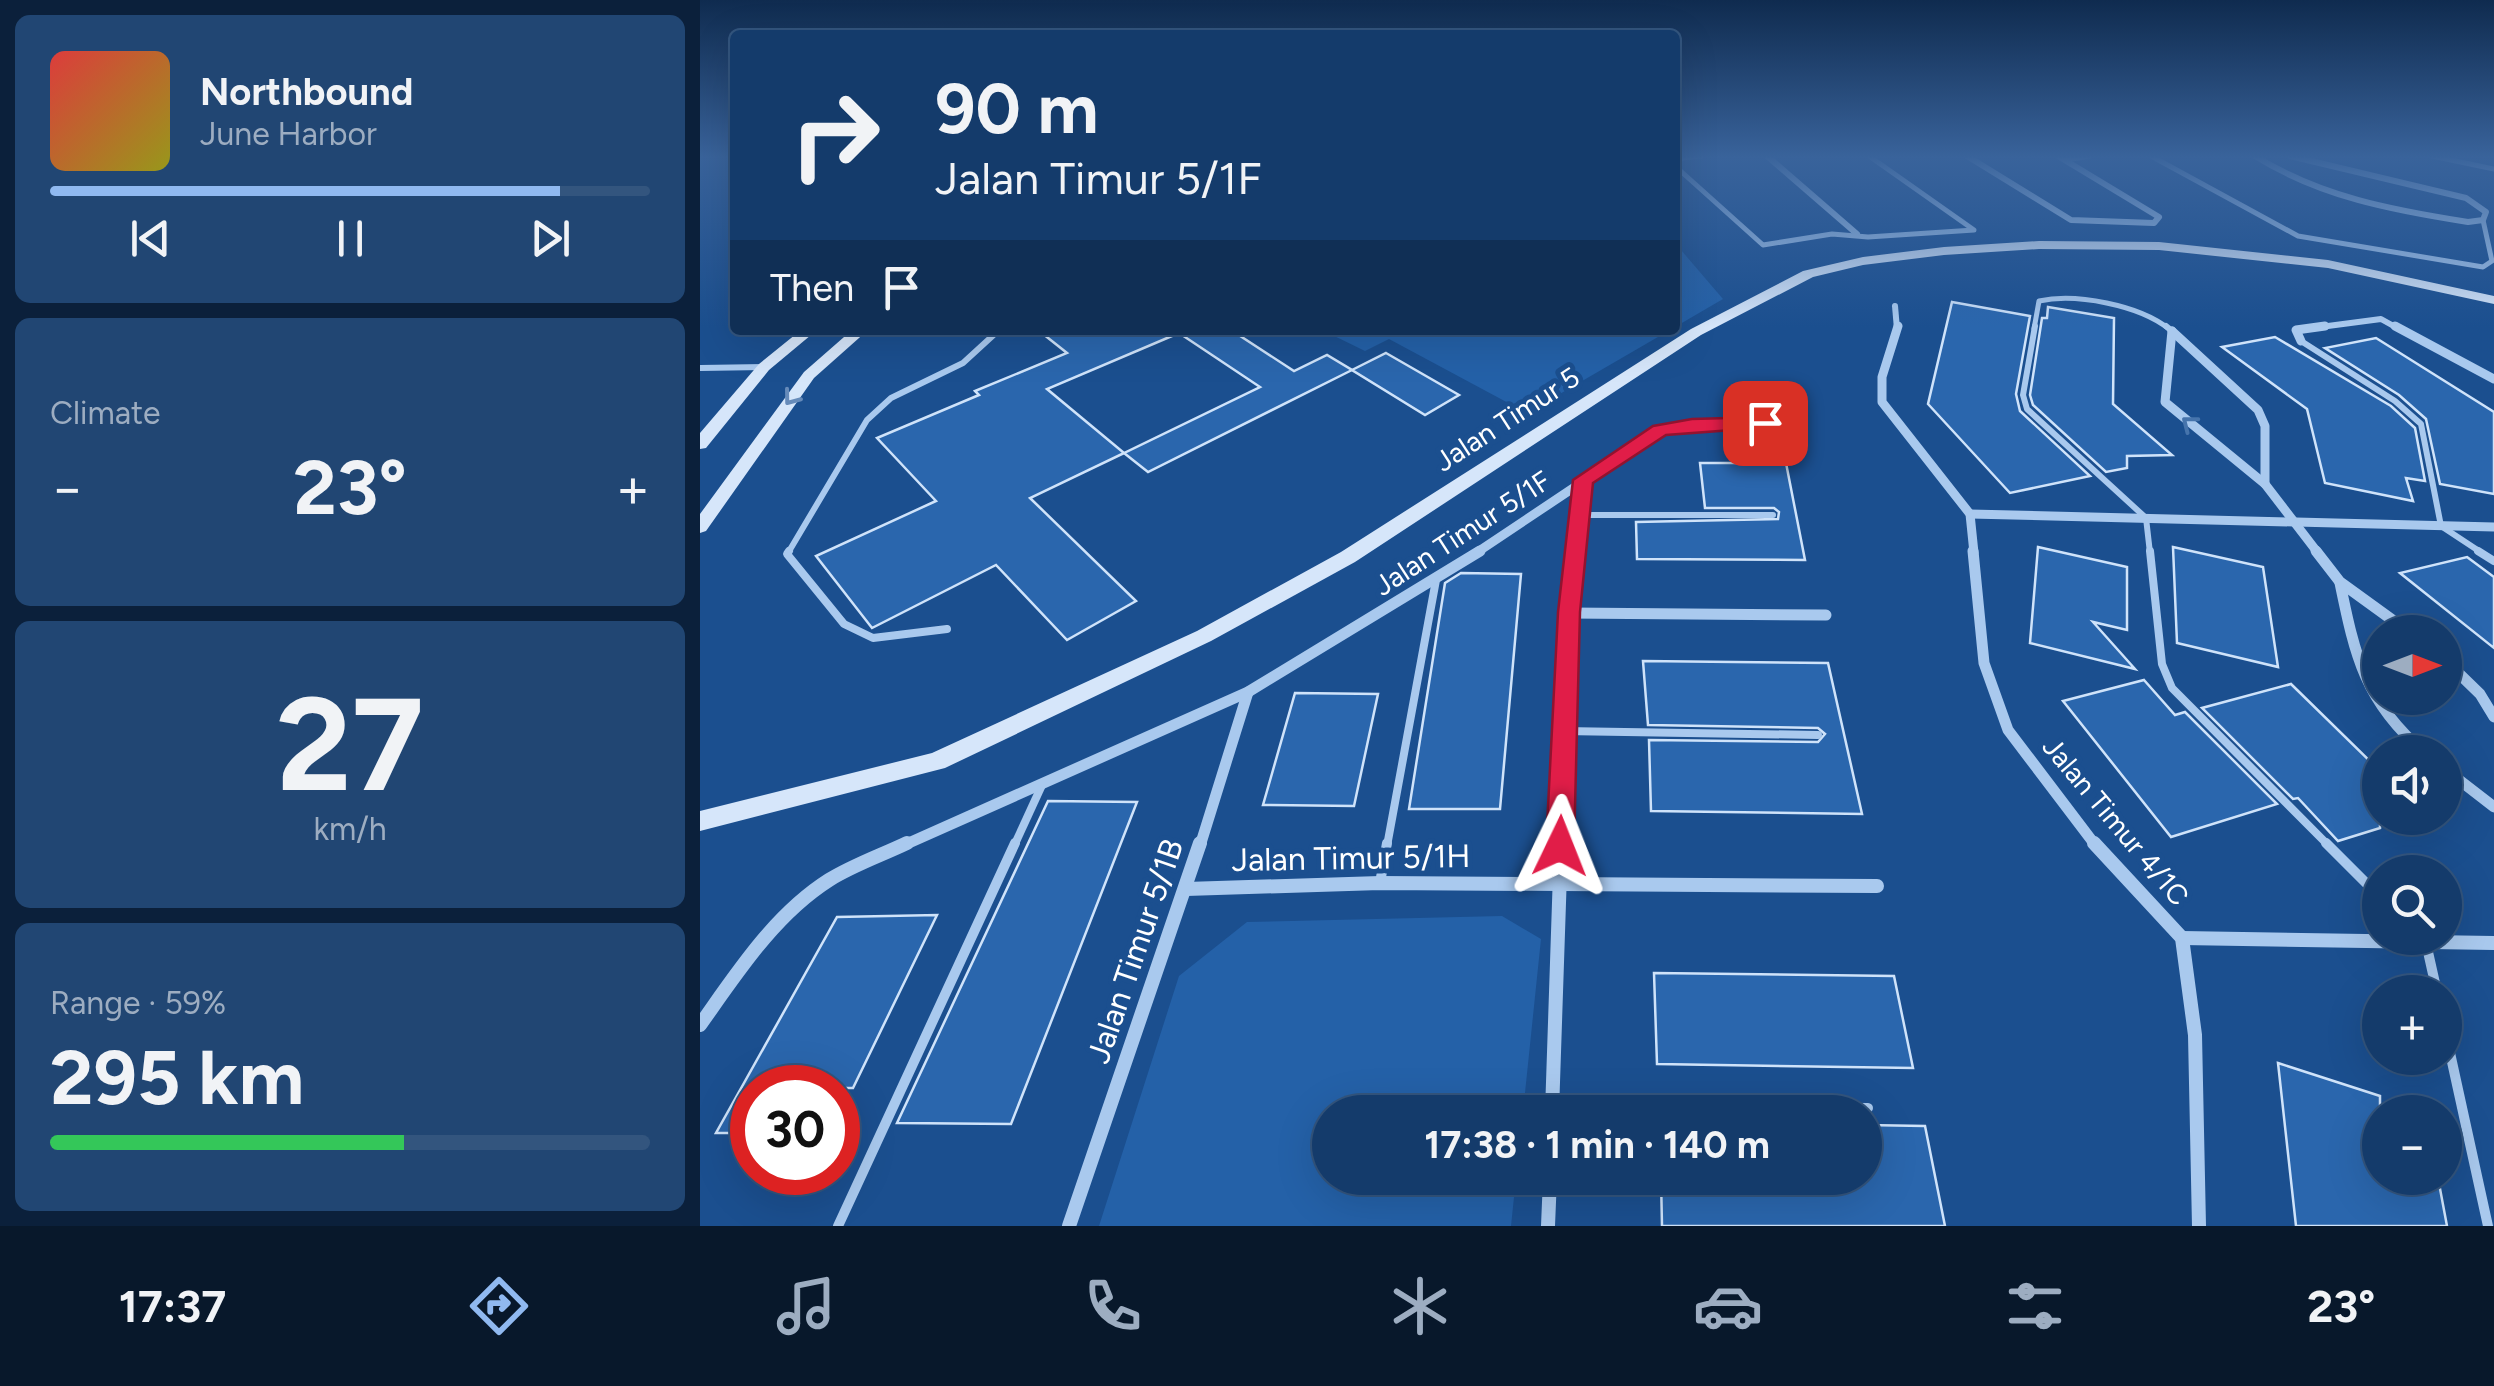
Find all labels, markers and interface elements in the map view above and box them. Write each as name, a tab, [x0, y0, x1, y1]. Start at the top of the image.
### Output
text: 90 m	[935, 66, 1099, 151]
text: Northbound	[200, 69, 413, 115]
icon: right	[770, 70, 900, 200]
text: June Harbor	[200, 115, 377, 153]
text: Jalan Timur 5/1F	[935, 151, 1262, 205]
icon: previous	[123, 211, 178, 266]
icon: pause	[323, 211, 378, 266]
icon: next	[523, 211, 578, 266]
icon: arrive	[874, 260, 929, 315]
text: Then	[770, 265, 854, 311]
street label: Jalan Timur 5	[1428, 360, 1586, 478]
pin	[1723, 381, 1808, 466]
one-way arrow	[786, 387, 803, 405]
text: Climate	[50, 394, 161, 432]
icon: arrive	[1738, 396, 1793, 451]
one-way arrow	[2182, 417, 2200, 435]
text: 23°	[293, 443, 407, 533]
text: −	[50, 455, 84, 521]
text: +	[616, 455, 650, 521]
street label: Jalan Timur 5/1F	[1368, 463, 1556, 603]
north arrow	[2362, 615, 2462, 715]
map controls	[2362, 615, 2462, 1195]
text: 27	[276, 667, 424, 823]
street label: Jalan Timur 4/1C	[2036, 730, 2196, 912]
button: sound	[2362, 735, 2462, 835]
position arrow	[1508, 794, 1612, 898]
text: km/h	[313, 810, 387, 848]
street label: Jalan Timur 5/1B	[1079, 834, 1191, 1068]
street label: Jalan Timur 5/1H	[1231, 837, 1471, 879]
button: search	[2362, 855, 2462, 955]
button: +	[2362, 975, 2462, 1075]
text: Range · 59%	[50, 984, 226, 1022]
text: 295 km	[50, 1033, 304, 1123]
speed limit sign: 30	[730, 1065, 860, 1195]
button: −	[2362, 1095, 2462, 1195]
text: 17:38 · 1 min · 140 m	[1424, 1122, 1770, 1168]
icon: directions	[464, 1271, 534, 1341]
icon: music	[771, 1271, 841, 1341]
icon: phone	[1078, 1271, 1148, 1341]
icon: climate	[1385, 1271, 1455, 1341]
icon: car	[1693, 1271, 1763, 1341]
icon: filters	[2000, 1271, 2070, 1341]
text: 17:37	[119, 1279, 226, 1333]
text: 23°	[2307, 1279, 2375, 1333]

